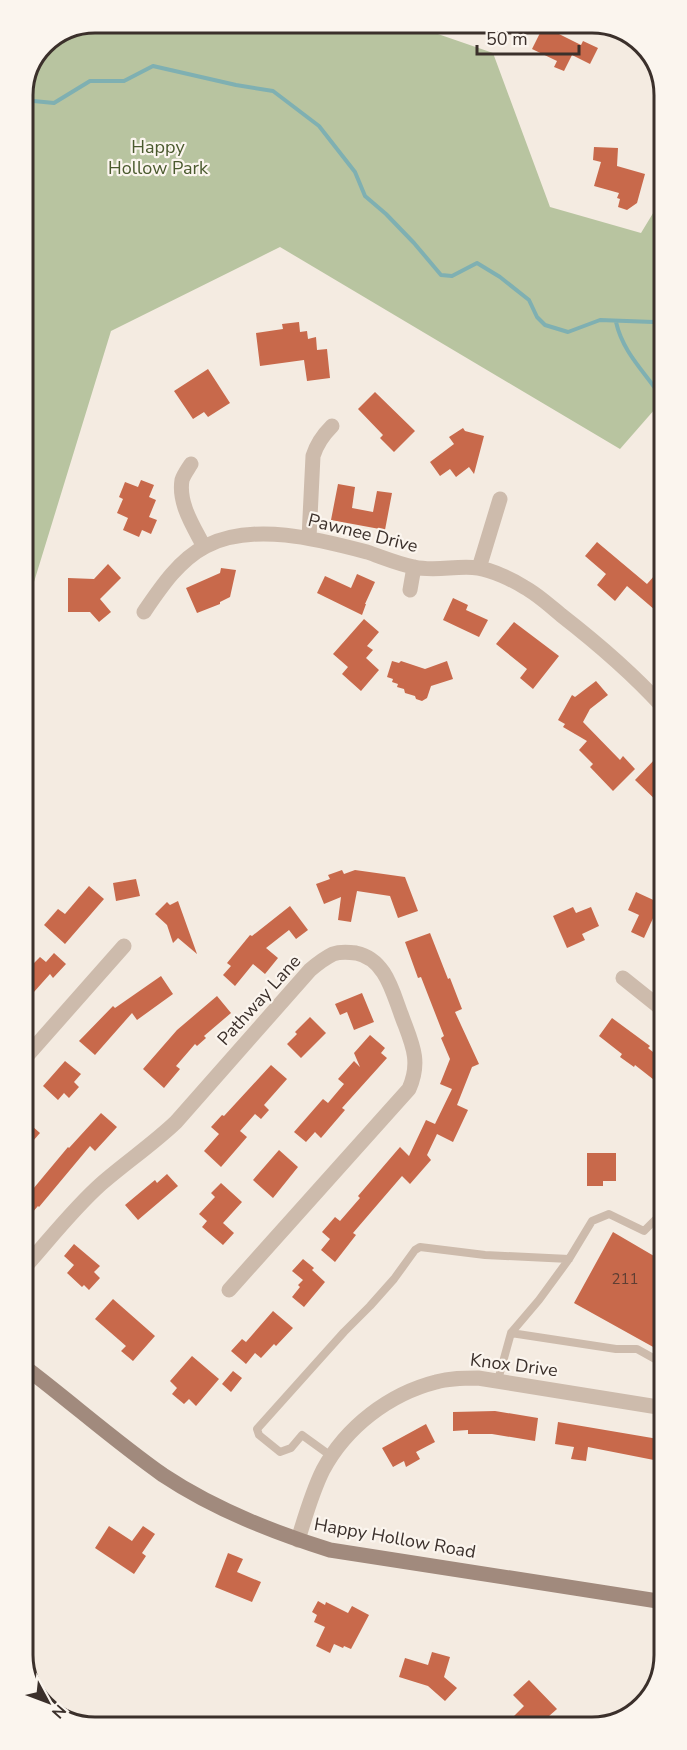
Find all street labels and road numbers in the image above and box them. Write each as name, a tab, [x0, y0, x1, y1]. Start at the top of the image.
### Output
street label: Pawnee Drive	[306, 508, 420, 558]
street label: Pathway Lane	[212, 949, 306, 1051]
street label: Knox Drive	[469, 1348, 559, 1382]
street label: Happy Hollow Road	[312, 1512, 478, 1564]

